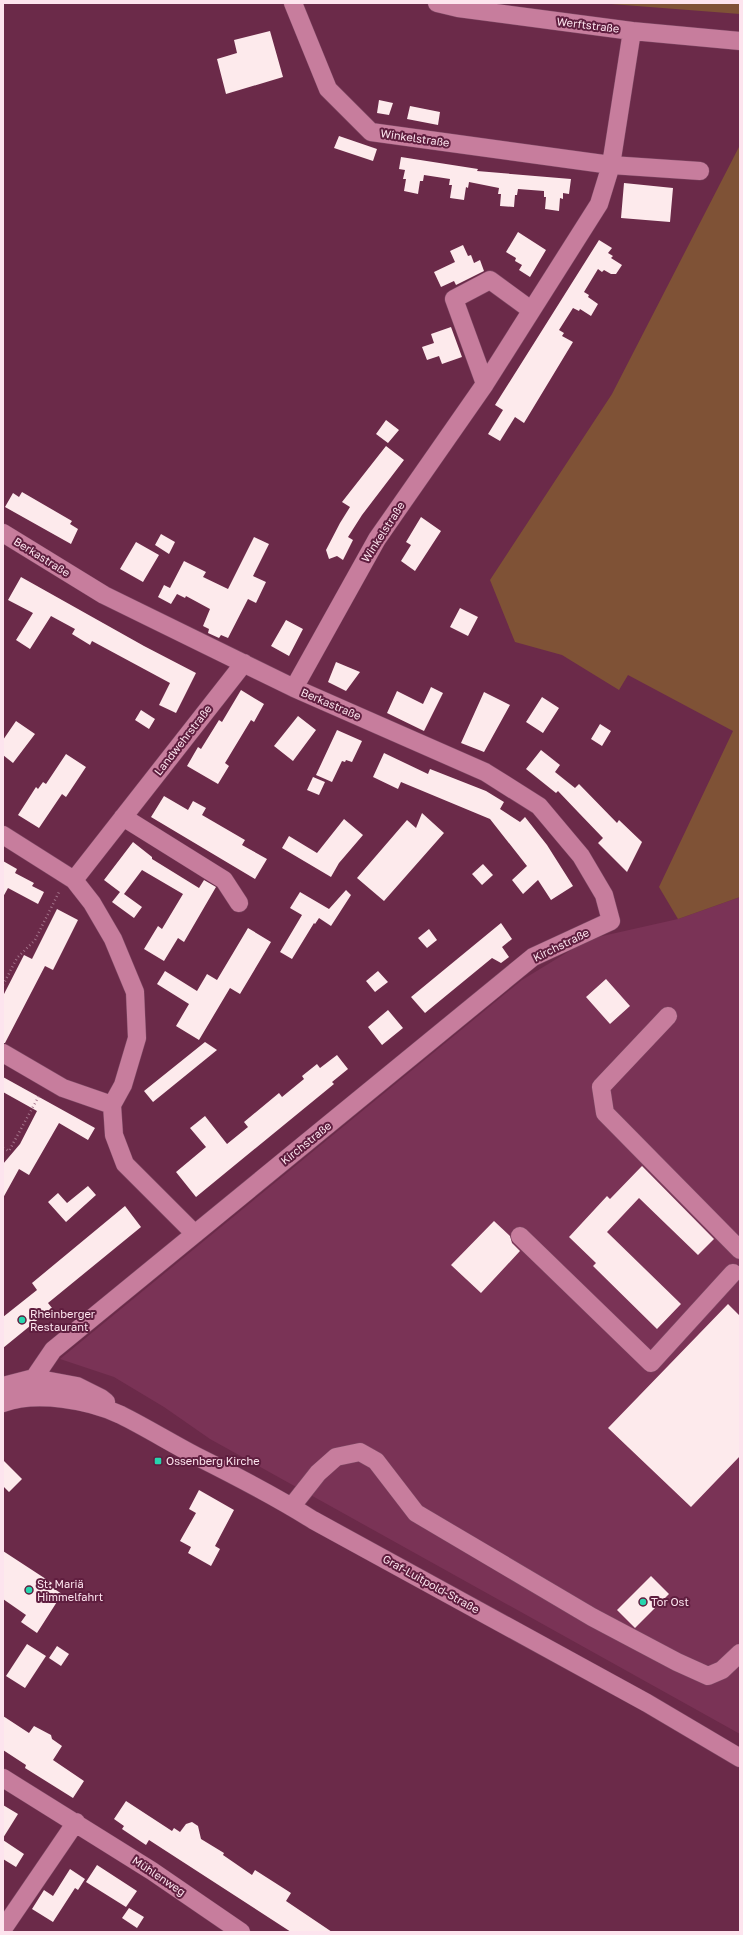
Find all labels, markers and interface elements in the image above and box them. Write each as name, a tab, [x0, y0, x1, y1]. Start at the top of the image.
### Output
street label: Werftstraße	[556, 14, 620, 35]
street label: Winkelstraße	[380, 126, 450, 149]
street label: Winkelstraße	[358, 499, 407, 564]
street label: Berkastraße	[12, 534, 73, 579]
street label: Berkastraße	[299, 685, 363, 722]
street label: Landwehrstraße	[151, 702, 214, 777]
street label: Kirchstraße	[531, 925, 591, 964]
street label: Kirchstraße	[278, 1118, 333, 1167]
place label: Rheinberger Restaurant	[30, 1307, 96, 1333]
marker: Rheinberger Restaurant	[17, 1315, 27, 1325]
place label: Ossenberg Kirche	[166, 1454, 260, 1467]
marker: Ossenberg Kirche	[153, 1456, 163, 1466]
street label: Graf-Luitpold-Straße	[381, 1552, 482, 1616]
place label: St. Mariä Himmelfahrt	[37, 1577, 103, 1603]
marker: St. Mariä Himmelfahrt	[24, 1585, 34, 1595]
place label: Tor Ost	[651, 1595, 689, 1608]
marker: Tor Ost	[638, 1597, 648, 1607]
street label: Mühlenweg	[130, 1853, 188, 1898]

